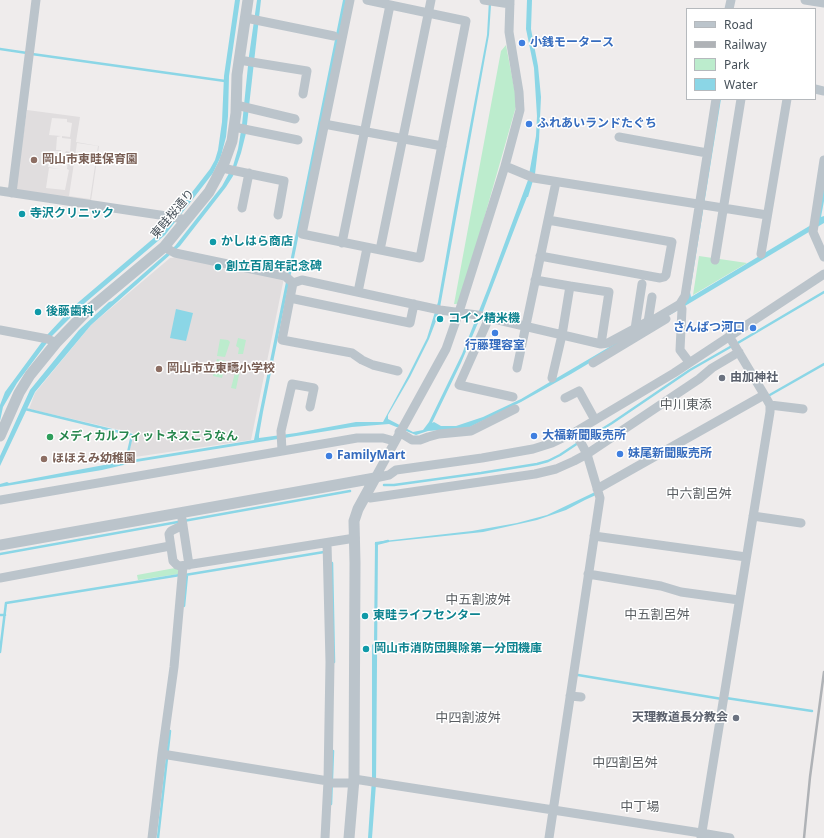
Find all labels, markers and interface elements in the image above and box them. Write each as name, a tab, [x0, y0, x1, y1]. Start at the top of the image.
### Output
legend	[686, 8, 816, 100]
text: Road	[724, 16, 753, 33]
place label: 小銭モータース	[530, 36, 614, 50]
text: Railway	[724, 36, 767, 53]
marker: 小銭モータース	[517, 38, 527, 48]
text: Park	[724, 56, 749, 73]
text: Water	[724, 76, 758, 93]
place label: ふれあいランドたぐち	[537, 117, 657, 131]
marker: ふれあいランドたぐち	[524, 119, 534, 129]
place label: 岡山市東畦保育園	[42, 153, 138, 167]
marker: 岡山市東畦保育園	[29, 155, 39, 165]
street label: 東畦桜通り	[148, 186, 198, 242]
place label: 寺沢クリニック	[30, 207, 114, 221]
marker: 寺沢クリニック	[17, 209, 27, 219]
place label: かしはら商店	[221, 235, 293, 249]
marker: かしはら商店	[208, 237, 218, 247]
place label: 創立百周年記念碑	[226, 260, 322, 274]
marker: 創立百周年記念碑	[213, 262, 223, 272]
place label: 後藤歯科	[46, 305, 94, 319]
marker: 後藤歯科	[33, 307, 43, 317]
place label: コイン精米機	[448, 312, 520, 326]
marker: コイン精米機	[435, 314, 445, 324]
place label: さんぱつ河口	[673, 321, 745, 335]
marker: さんぱつ河口	[748, 323, 758, 333]
marker: 行藤理容室	[490, 328, 500, 338]
place label: 行藤理容室	[465, 339, 525, 353]
place label: 岡山市立東疇小学校	[167, 362, 275, 376]
marker: 岡山市立東疇小学校	[154, 364, 164, 374]
place label: 由加神社	[730, 371, 778, 385]
marker: 由加神社	[717, 373, 727, 383]
district label: 中川東添	[660, 397, 712, 413]
place label: 大福新聞販売所	[542, 429, 626, 443]
place label: メディカルフィットネスこうなん	[58, 430, 238, 444]
marker: 大福新聞販売所	[529, 431, 539, 441]
marker: メディカルフィットネスこうなん	[45, 432, 55, 442]
place label: 妹尾新聞販売所	[628, 447, 712, 461]
place label: FamilyMart	[337, 449, 406, 463]
marker: 妹尾新聞販売所	[615, 449, 625, 459]
marker: FamilyMart	[324, 451, 334, 461]
place label: ほほえみ幼稚園	[52, 452, 136, 466]
marker: ほほえみ幼稚園	[39, 454, 49, 464]
district label: 中六割呂舛	[667, 486, 731, 502]
district label: 中五割波舛	[446, 592, 510, 608]
district label: 中五割呂舛	[625, 607, 689, 623]
place label: 東畦ライフセンター	[373, 609, 481, 623]
marker: 東畦ライフセンター	[360, 611, 370, 621]
place label: 岡山市消防団興除第一分団機庫	[374, 642, 542, 656]
marker: 岡山市消防団興除第一分団機庫	[361, 644, 371, 654]
district label: 中四割波舛	[436, 710, 500, 726]
place label: 天理教道長分教会	[632, 711, 728, 725]
marker: 天理教道長分教会	[731, 713, 741, 723]
district label: 中四割呂舛	[593, 755, 657, 771]
district label: 中丁場	[621, 799, 659, 815]

